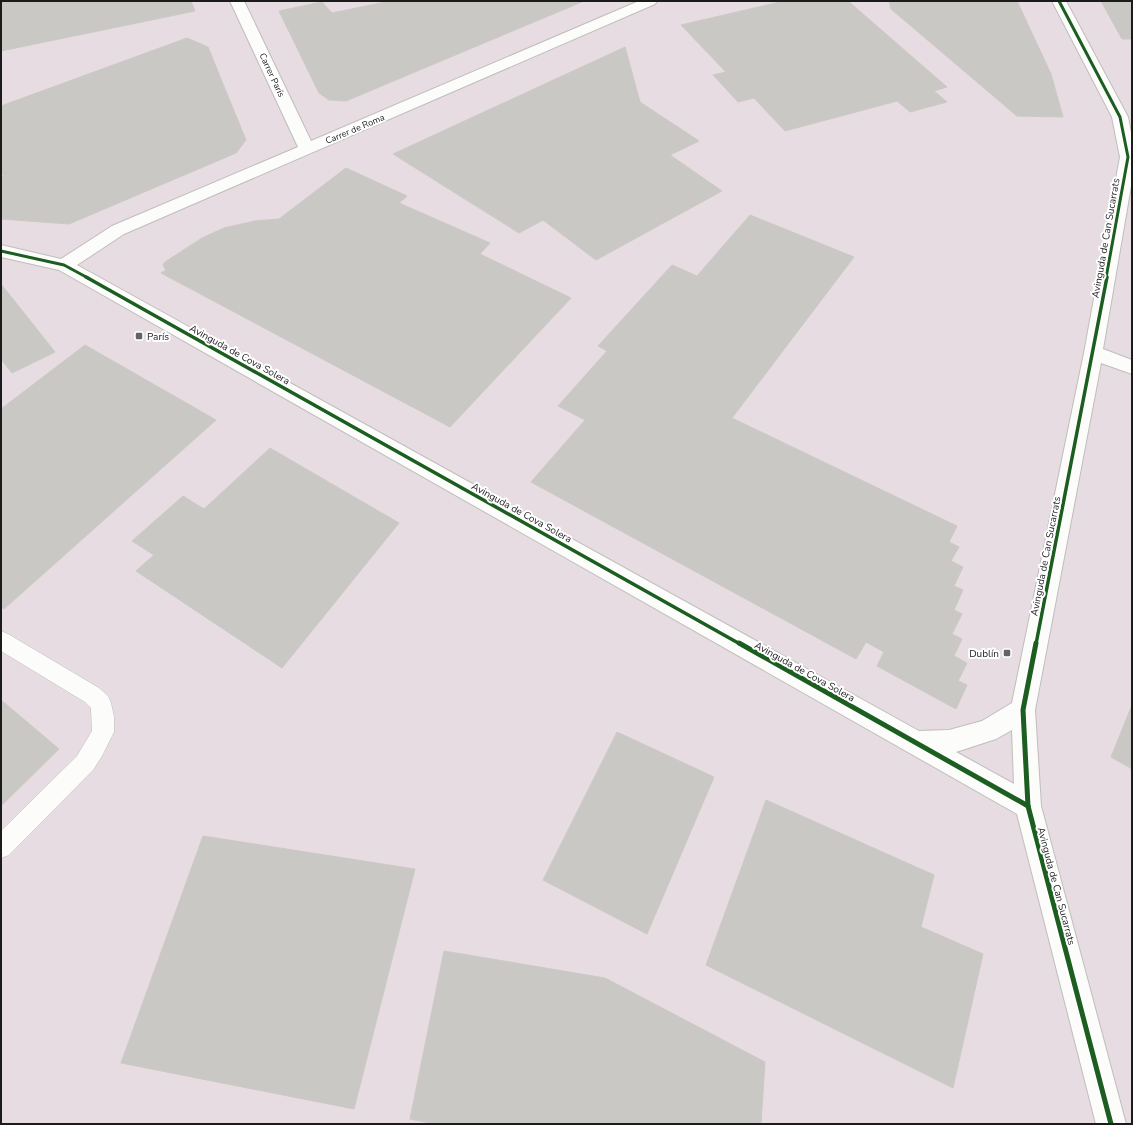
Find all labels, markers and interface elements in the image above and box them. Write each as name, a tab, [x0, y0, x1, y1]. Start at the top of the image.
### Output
street label: Carrer París	[257, 51, 287, 99]
street label: Carrer de Roma	[324, 111, 387, 147]
street label: Avinguda de Can Sucarrats	[1089, 177, 1123, 299]
street label: Avinguda de Cova Solera	[187, 321, 292, 388]
place label: París	[147, 330, 169, 344]
marker: París	[134, 331, 144, 341]
street label: Avinguda de Cova Solera	[469, 479, 574, 546]
street label: Avinguda de Can Sucarrats	[1028, 495, 1064, 617]
street label: Avinguda de Cova Solera	[752, 638, 857, 705]
place label: Dublín	[969, 647, 999, 661]
marker: Dublín	[1002, 648, 1012, 658]
street label: Avinguda de Can Sucarrats	[1034, 826, 1079, 947]

